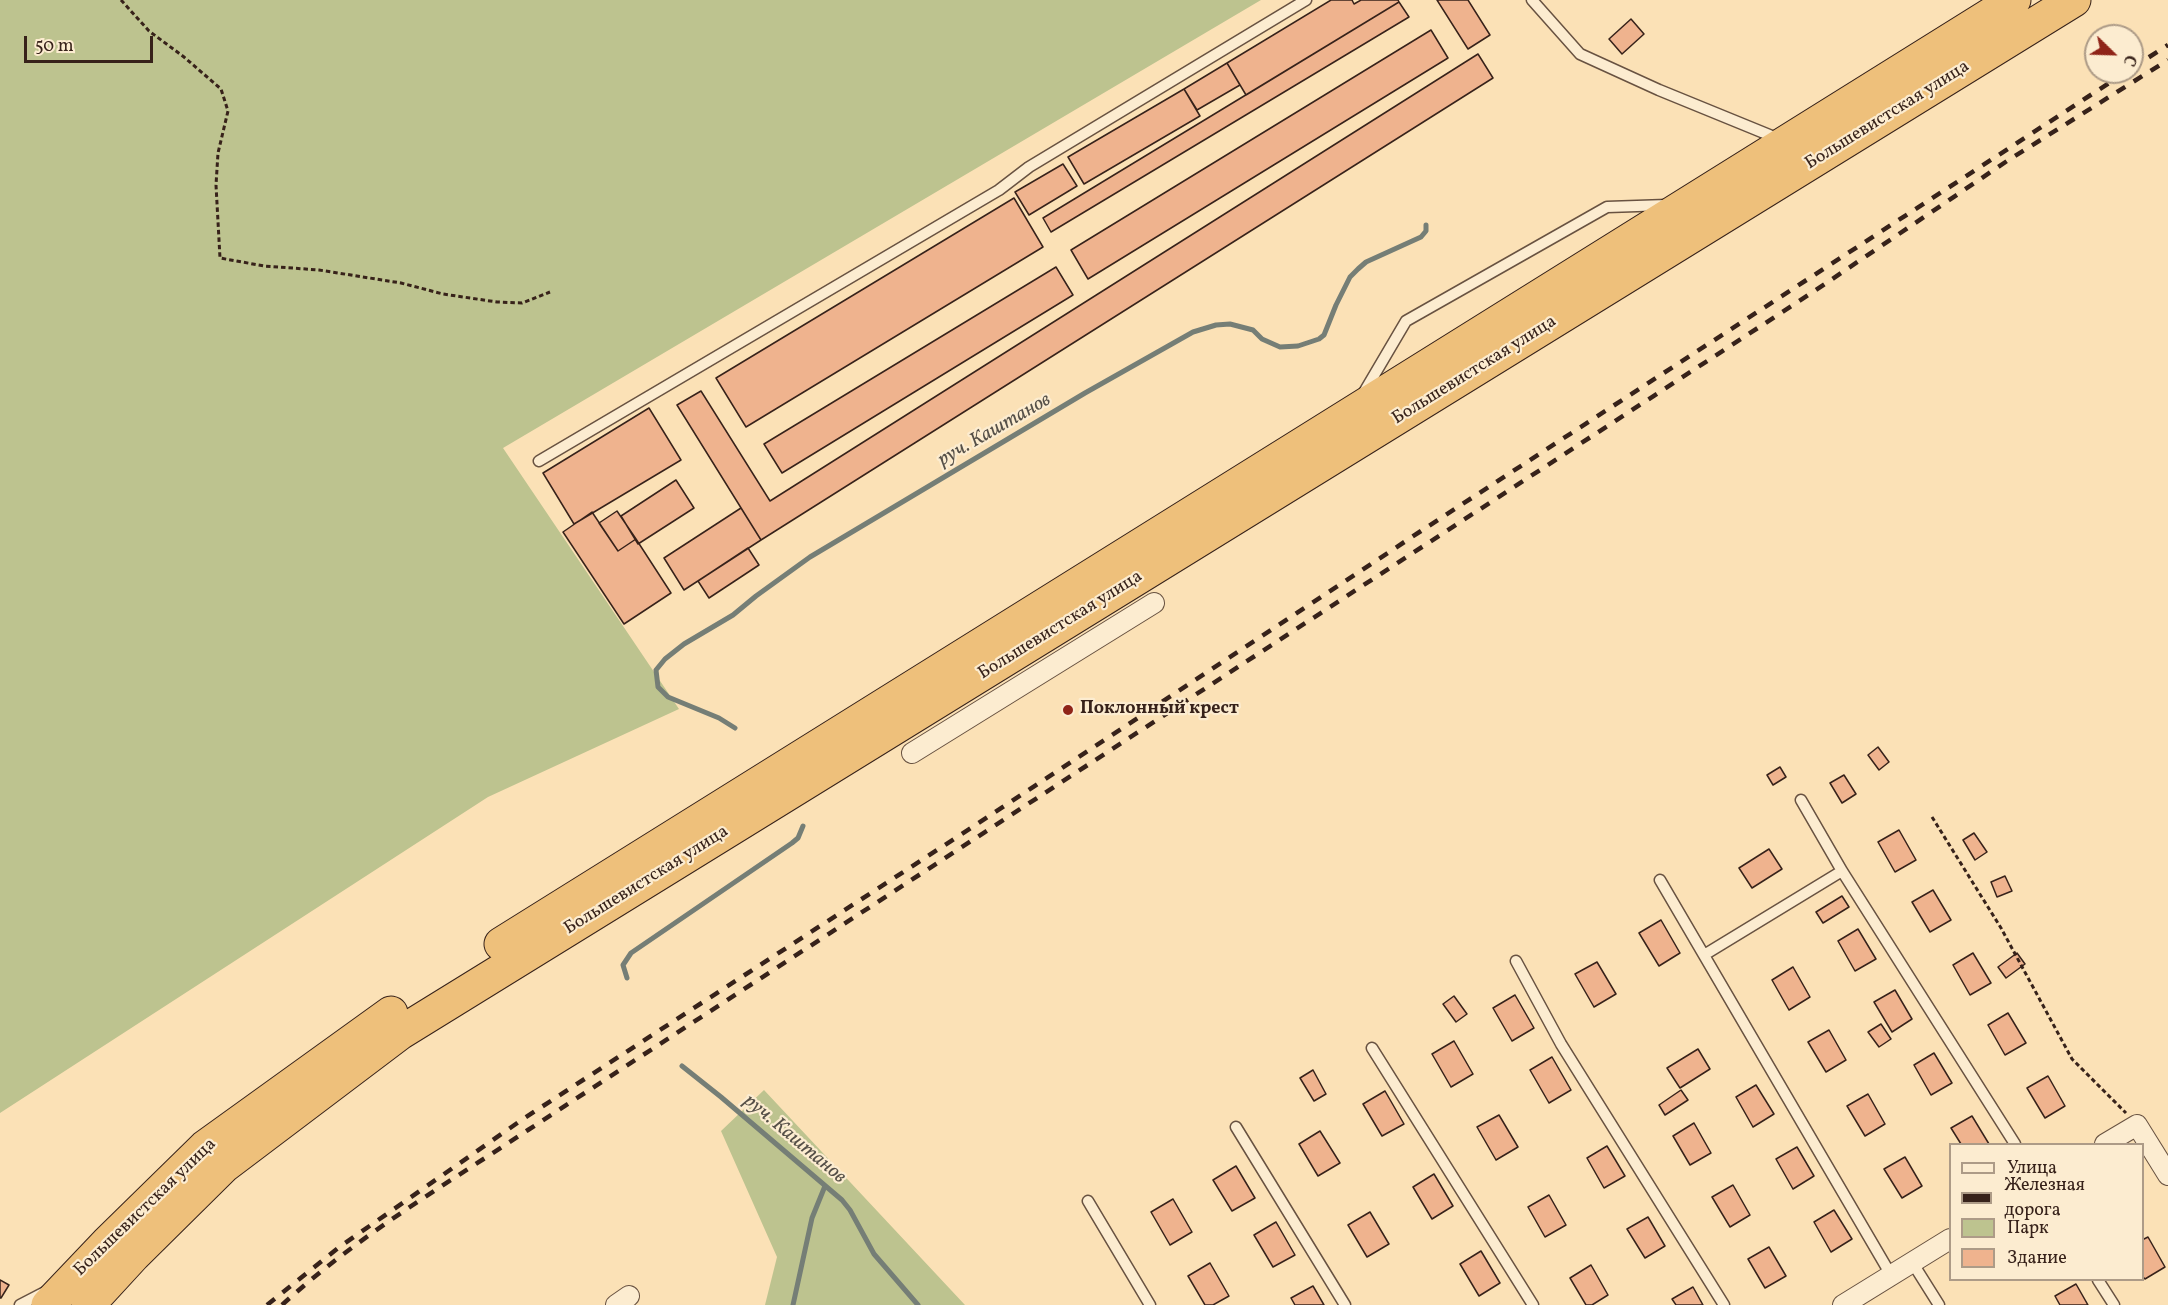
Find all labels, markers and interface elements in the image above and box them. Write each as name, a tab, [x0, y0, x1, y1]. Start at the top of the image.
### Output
scale bar	[27, 24, 156, 62]
north arrow	[2084, 24, 2144, 84]
text: 50 m	[35, 34, 74, 59]
text: С	[2117, 51, 2141, 69]
street label: Большевистская улица	[1802, 57, 1974, 175]
street label: Большевистская улица	[1389, 312, 1561, 430]
water label: руч. Каштанов	[934, 389, 1056, 473]
street label: Большевистская улица	[975, 567, 1147, 685]
place label: Поклонный крест	[1080, 699, 1239, 721]
marker: Поклонный крест	[1061, 703, 1075, 717]
street label: Большевистская улица	[561, 822, 733, 940]
water label: руч. Каштанов	[738, 1090, 850, 1190]
street label: Большевистская улица	[70, 1134, 222, 1282]
legend	[1949, 1143, 2144, 1281]
text: Улица	[2007, 1156, 2057, 1181]
text: Железная дорога	[2004, 1173, 2085, 1223]
text: Парк	[2007, 1216, 2049, 1241]
text: Здание	[2007, 1246, 2067, 1271]

